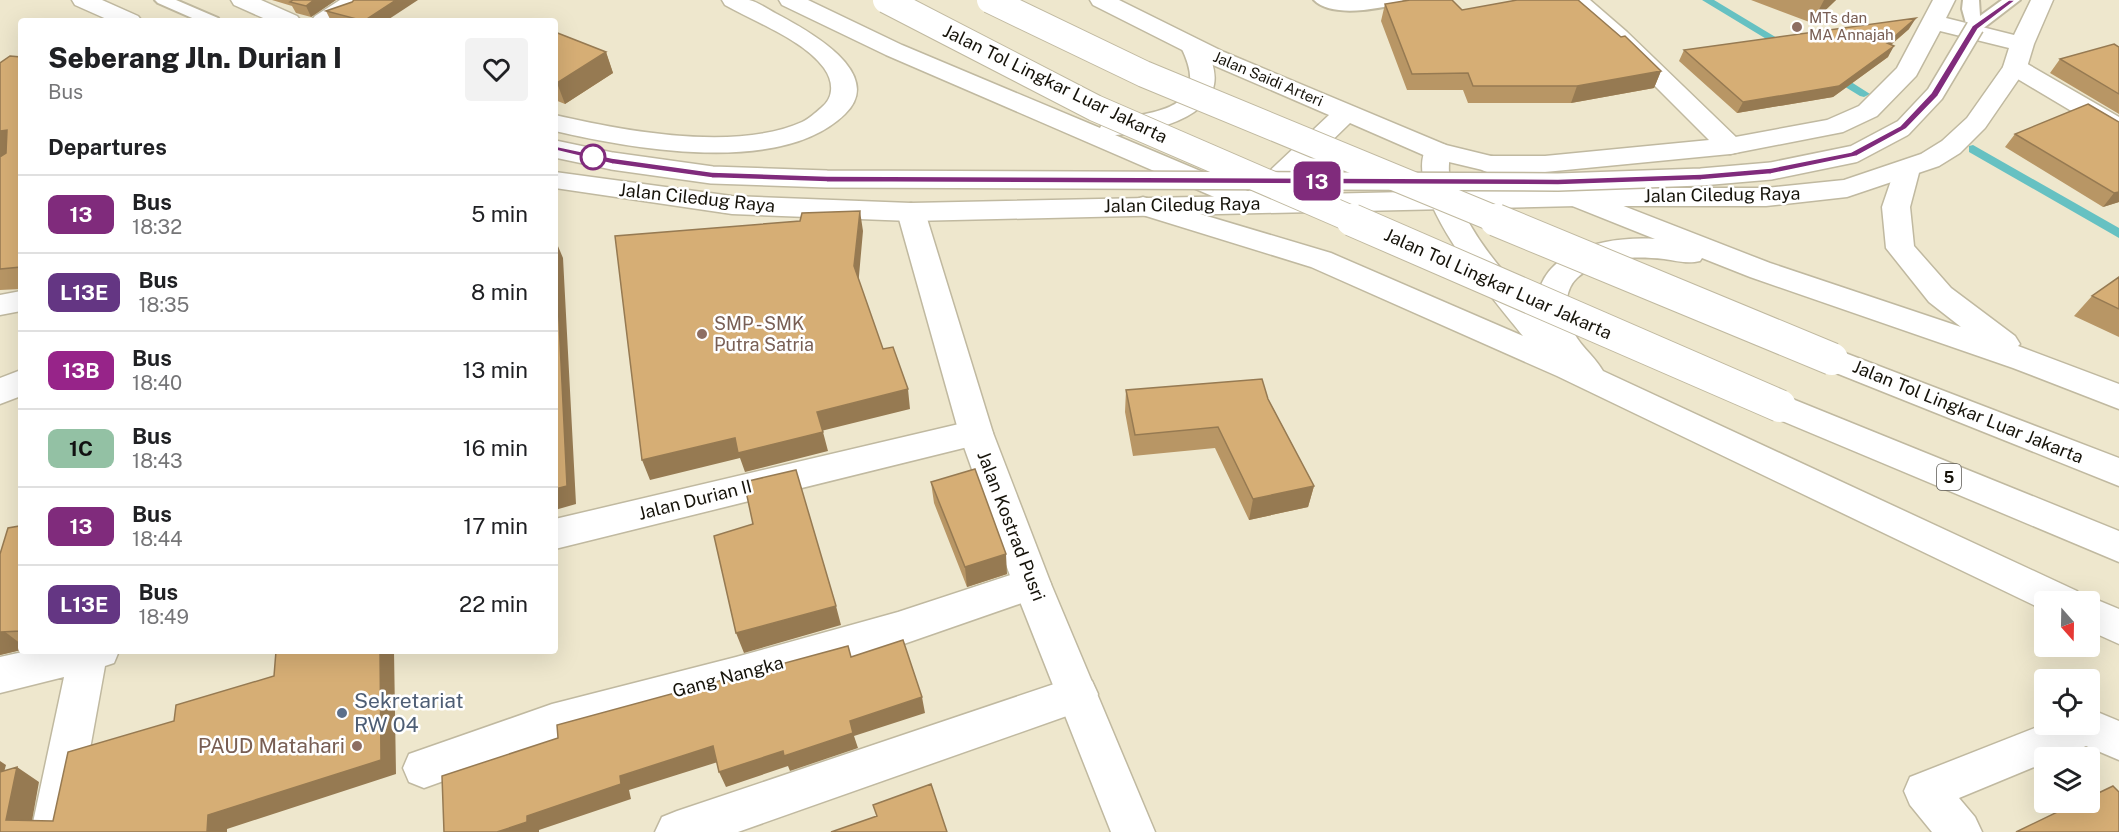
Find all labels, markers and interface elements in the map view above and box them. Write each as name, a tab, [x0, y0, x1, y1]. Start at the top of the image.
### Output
place label: MTs dan MA Annajah	[1809, 9, 1894, 43]
street label: Jalan Tol Lingkar Luar Jakarta	[940, 20, 1171, 147]
marker: MTs dan MA Annajah	[1790, 20, 1804, 34]
button: heart	[465, 38, 528, 101]
text: Seberang Jln. Durian I	[48, 41, 342, 74]
street label: Jalan Saidi Arteri	[1211, 48, 1326, 109]
text: Bus	[48, 80, 83, 104]
text: Departures	[48, 134, 167, 160]
unlabelled marker	[580, 144, 606, 170]
line badge: 13	[1290, 162, 1344, 201]
text: 13	[1306, 169, 1328, 194]
street label: Jalan Ciledug Raya	[618, 179, 776, 216]
street label: Jalan Ciledug Raya	[1643, 183, 1801, 206]
text: Bus	[132, 189, 172, 215]
street label: Jalan Ciledug Raya	[1103, 193, 1261, 216]
text: 5 min	[471, 201, 528, 227]
text: 13	[70, 202, 92, 227]
text: 18:32	[132, 215, 182, 239]
street label: Jalan Tol Lingkar Luar Jakarta	[1381, 224, 1615, 343]
text: Bus	[138, 267, 178, 293]
text: 8 min	[471, 279, 528, 305]
text: L13E	[60, 280, 108, 305]
text: 18:35	[138, 293, 189, 317]
place label: SMP - SMK Putra Satria	[714, 313, 814, 355]
marker: SMP - SMK Putra Satria	[695, 327, 709, 341]
text: Bus	[132, 345, 172, 371]
street label: Jalan Tol Lingkar Luar Jakarta	[1850, 356, 2087, 468]
text: 13 min	[463, 357, 528, 383]
text: 13B	[62, 358, 100, 383]
text: 18:40	[132, 371, 182, 395]
text: Bus	[132, 423, 172, 449]
text: 16 min	[463, 435, 528, 461]
text: 1C	[69, 436, 93, 461]
street label: Jalan Kostrad Pusri	[973, 448, 1050, 604]
text: 18:43	[132, 449, 183, 473]
road number: 5	[1937, 464, 1961, 490]
street label: Jalan Durian II	[636, 475, 754, 524]
text: Bus	[132, 501, 172, 527]
text: 17 min	[463, 513, 528, 539]
text: 13	[70, 514, 92, 539]
text: 18:44	[132, 527, 183, 551]
text: Bus	[138, 579, 178, 605]
text: 22 min	[459, 591, 528, 617]
north arrow	[2034, 591, 2100, 657]
map controls	[2034, 591, 2100, 813]
text: L13E	[60, 592, 108, 617]
text: 18:49	[138, 605, 189, 629]
street label: Gang Nangka	[670, 652, 786, 701]
button: locate	[2034, 669, 2100, 735]
place label: Sekretariat RW 04	[354, 688, 464, 737]
marker: Sekretariat RW 04	[335, 706, 349, 720]
place label: PAUD Matahari	[198, 733, 345, 758]
marker: PAUD Matahari	[350, 739, 364, 753]
button: layers	[2034, 747, 2100, 813]

